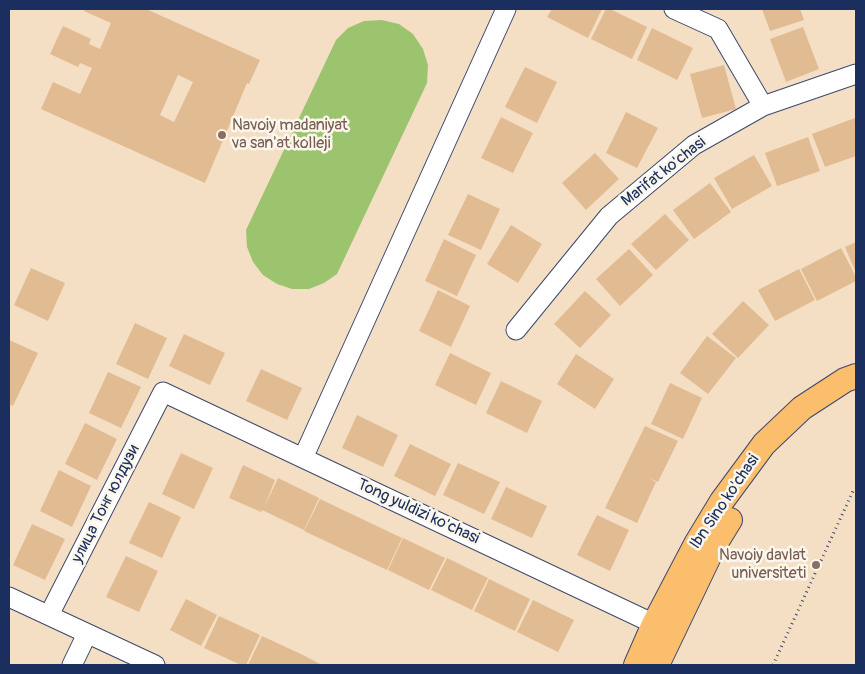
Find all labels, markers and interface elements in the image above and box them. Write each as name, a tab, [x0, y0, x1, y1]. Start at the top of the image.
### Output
place label: Navoiy madaniyat va san'at kolleji	[232, 116, 348, 154]
marker: Navoiy madaniyat va san'at kolleji	[216, 129, 228, 141]
street label: Marifat ko'chasi	[618, 133, 710, 211]
street label: улица Тонг юлдузи	[68, 442, 144, 566]
street label: Ibn Sino ko'chasi	[686, 451, 764, 553]
street label: Tong yuldizi ko'chasi	[354, 475, 482, 549]
place label: Navoiy davlat universiteti	[719, 546, 806, 584]
marker: Navoiy davlat universiteti	[810, 559, 822, 571]

